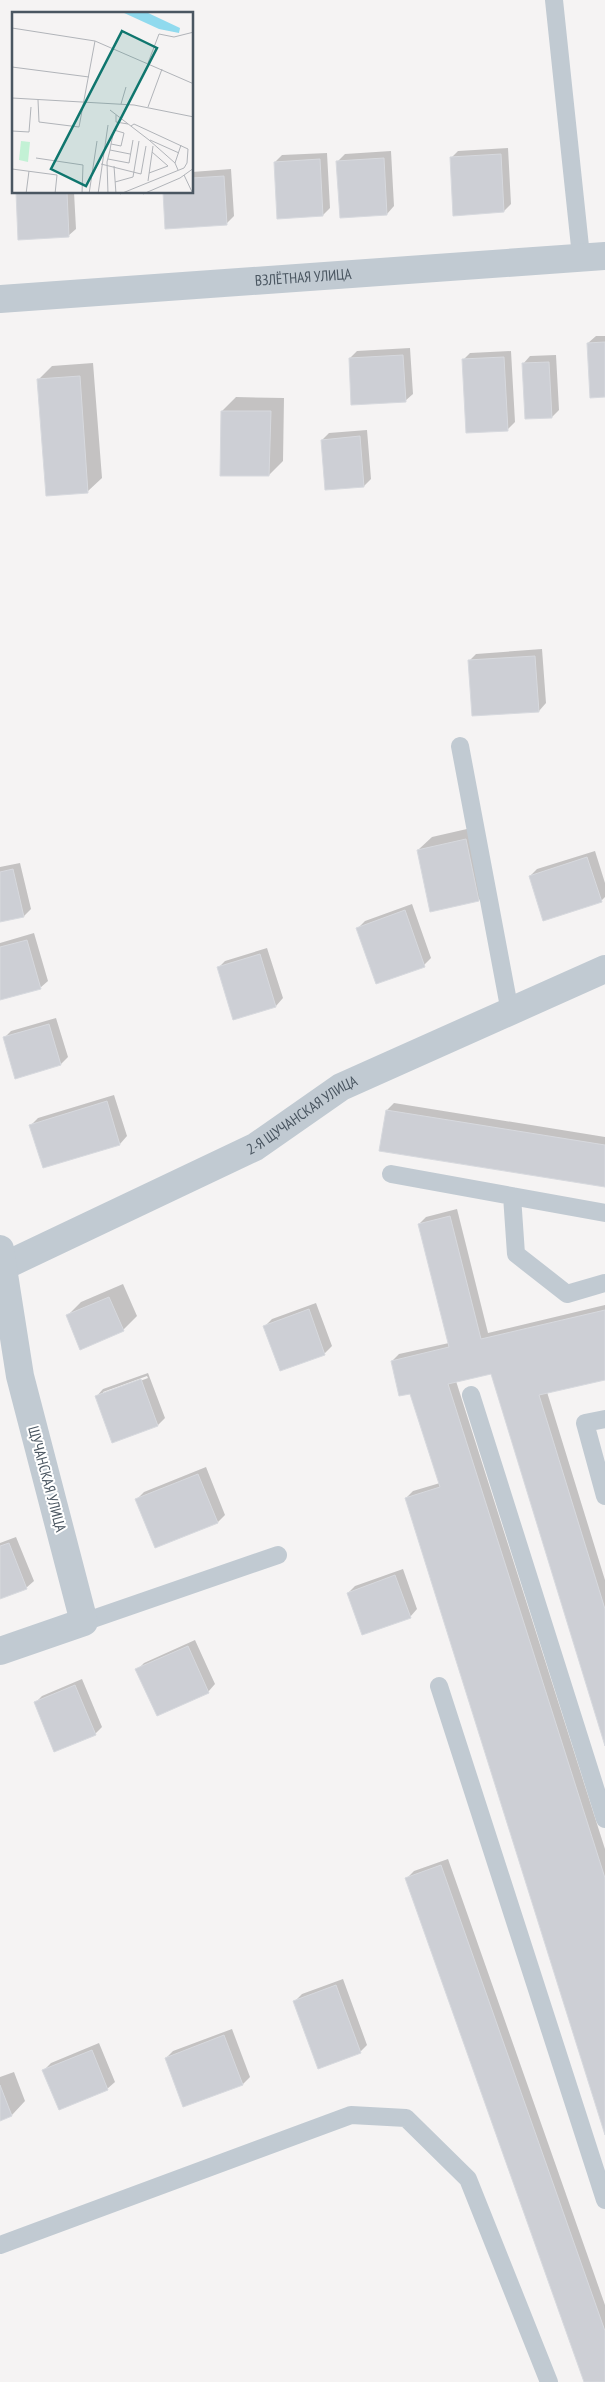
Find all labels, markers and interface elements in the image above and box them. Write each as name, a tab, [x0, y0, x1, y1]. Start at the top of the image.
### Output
inset map	[12, 12, 194, 194]
street label: ВЗЛЁТНАЯ УЛИЦА	[254, 264, 353, 290]
street label: 2-Я ЩУЧАНСКАЯ УЛИЦА	[243, 1071, 361, 1159]
street label: ЩУЧАНСКАЯ УЛИЦА	[24, 1424, 71, 1535]

